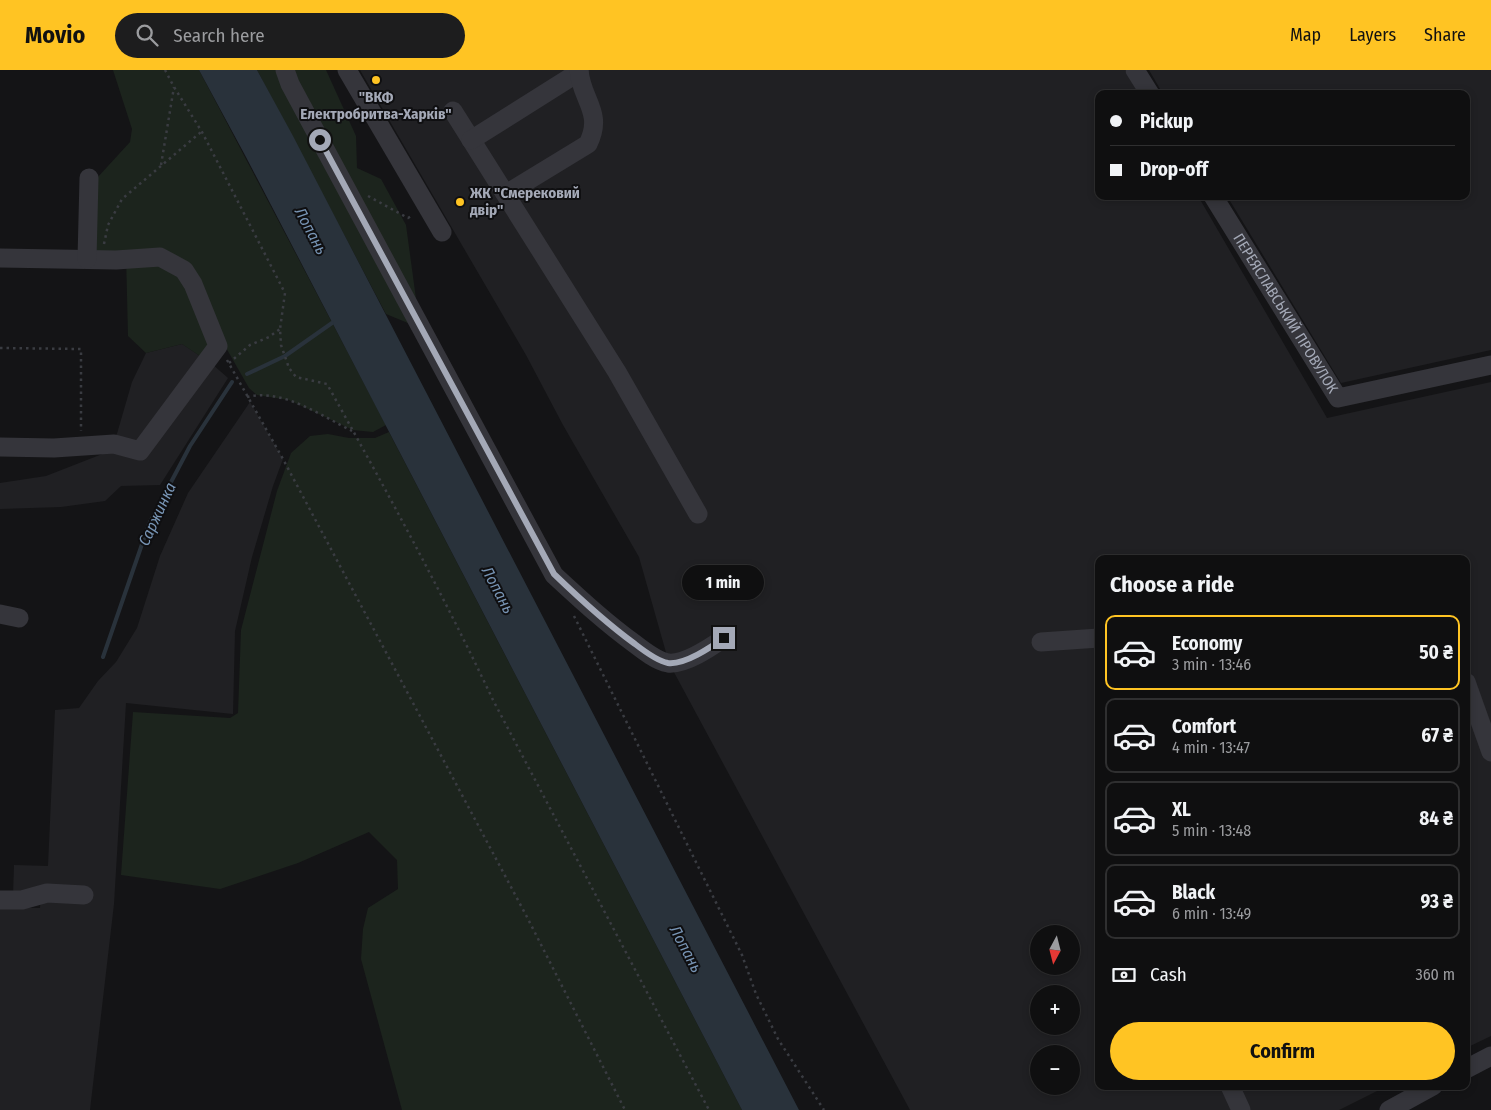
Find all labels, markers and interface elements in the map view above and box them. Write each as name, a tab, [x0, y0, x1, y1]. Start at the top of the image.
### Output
search box	[115, 13, 465, 58]
text: Movio	[25, 21, 85, 49]
icon: search	[133, 21, 161, 49]
text: Search here	[173, 24, 265, 47]
text: Map	[1290, 24, 1321, 46]
text: Layers	[1349, 24, 1396, 46]
text: Share	[1424, 24, 1466, 46]
marker: "ВКФ Електробритва-Харків"	[370, 74, 382, 86]
place label: "ВКФ Електробритва-Харків"	[300, 88, 452, 123]
text: Pickup	[1140, 110, 1193, 133]
route start	[309, 129, 331, 151]
text: Drop-off	[1140, 158, 1208, 181]
place label: ЖК "Смерековий двір"	[469, 184, 580, 219]
marker: ЖК "Смерековий двір"	[454, 196, 466, 208]
water label: Лопань	[290, 203, 331, 258]
street label: ПЕРЕЯСЛАВСЬКИЙ ПРОВУЛОК	[1229, 230, 1342, 397]
water label: Саржинка	[134, 479, 180, 549]
water label: Лопань	[477, 562, 518, 617]
callout: 1 min	[683, 566, 765, 600]
text: Choose a ride	[1110, 571, 1234, 598]
text: 1 min	[706, 573, 740, 592]
route end	[713, 627, 735, 649]
icon: car	[1112, 630, 1157, 675]
text: Economy	[1172, 632, 1242, 655]
text: 50 ₴	[1419, 641, 1453, 664]
text: 3 min · 13:46	[1172, 655, 1251, 674]
icon: car	[1112, 713, 1157, 758]
text: Comfort	[1172, 715, 1236, 738]
text: 67 ₴	[1421, 724, 1453, 747]
text: 4 min · 13:47	[1172, 738, 1250, 757]
icon: car	[1112, 796, 1157, 841]
text: XL	[1172, 798, 1191, 821]
text: 84 ₴	[1419, 807, 1453, 830]
text: 5 min · 13:48	[1172, 821, 1251, 840]
icon: car	[1112, 879, 1157, 924]
text: Black	[1172, 881, 1215, 904]
text: 93 ₴	[1421, 890, 1453, 913]
text: 6 min · 13:49	[1172, 904, 1251, 923]
water label: Лопань	[665, 921, 706, 976]
north arrow	[1030, 925, 1080, 975]
map controls	[1030, 925, 1080, 1095]
icon: cash	[1110, 961, 1138, 989]
text: Cash	[1150, 963, 1187, 986]
text: 360 m	[1415, 965, 1455, 984]
button: +	[1030, 985, 1080, 1035]
button: Confirm	[1110, 1022, 1455, 1080]
button: −	[1030, 1045, 1080, 1095]

